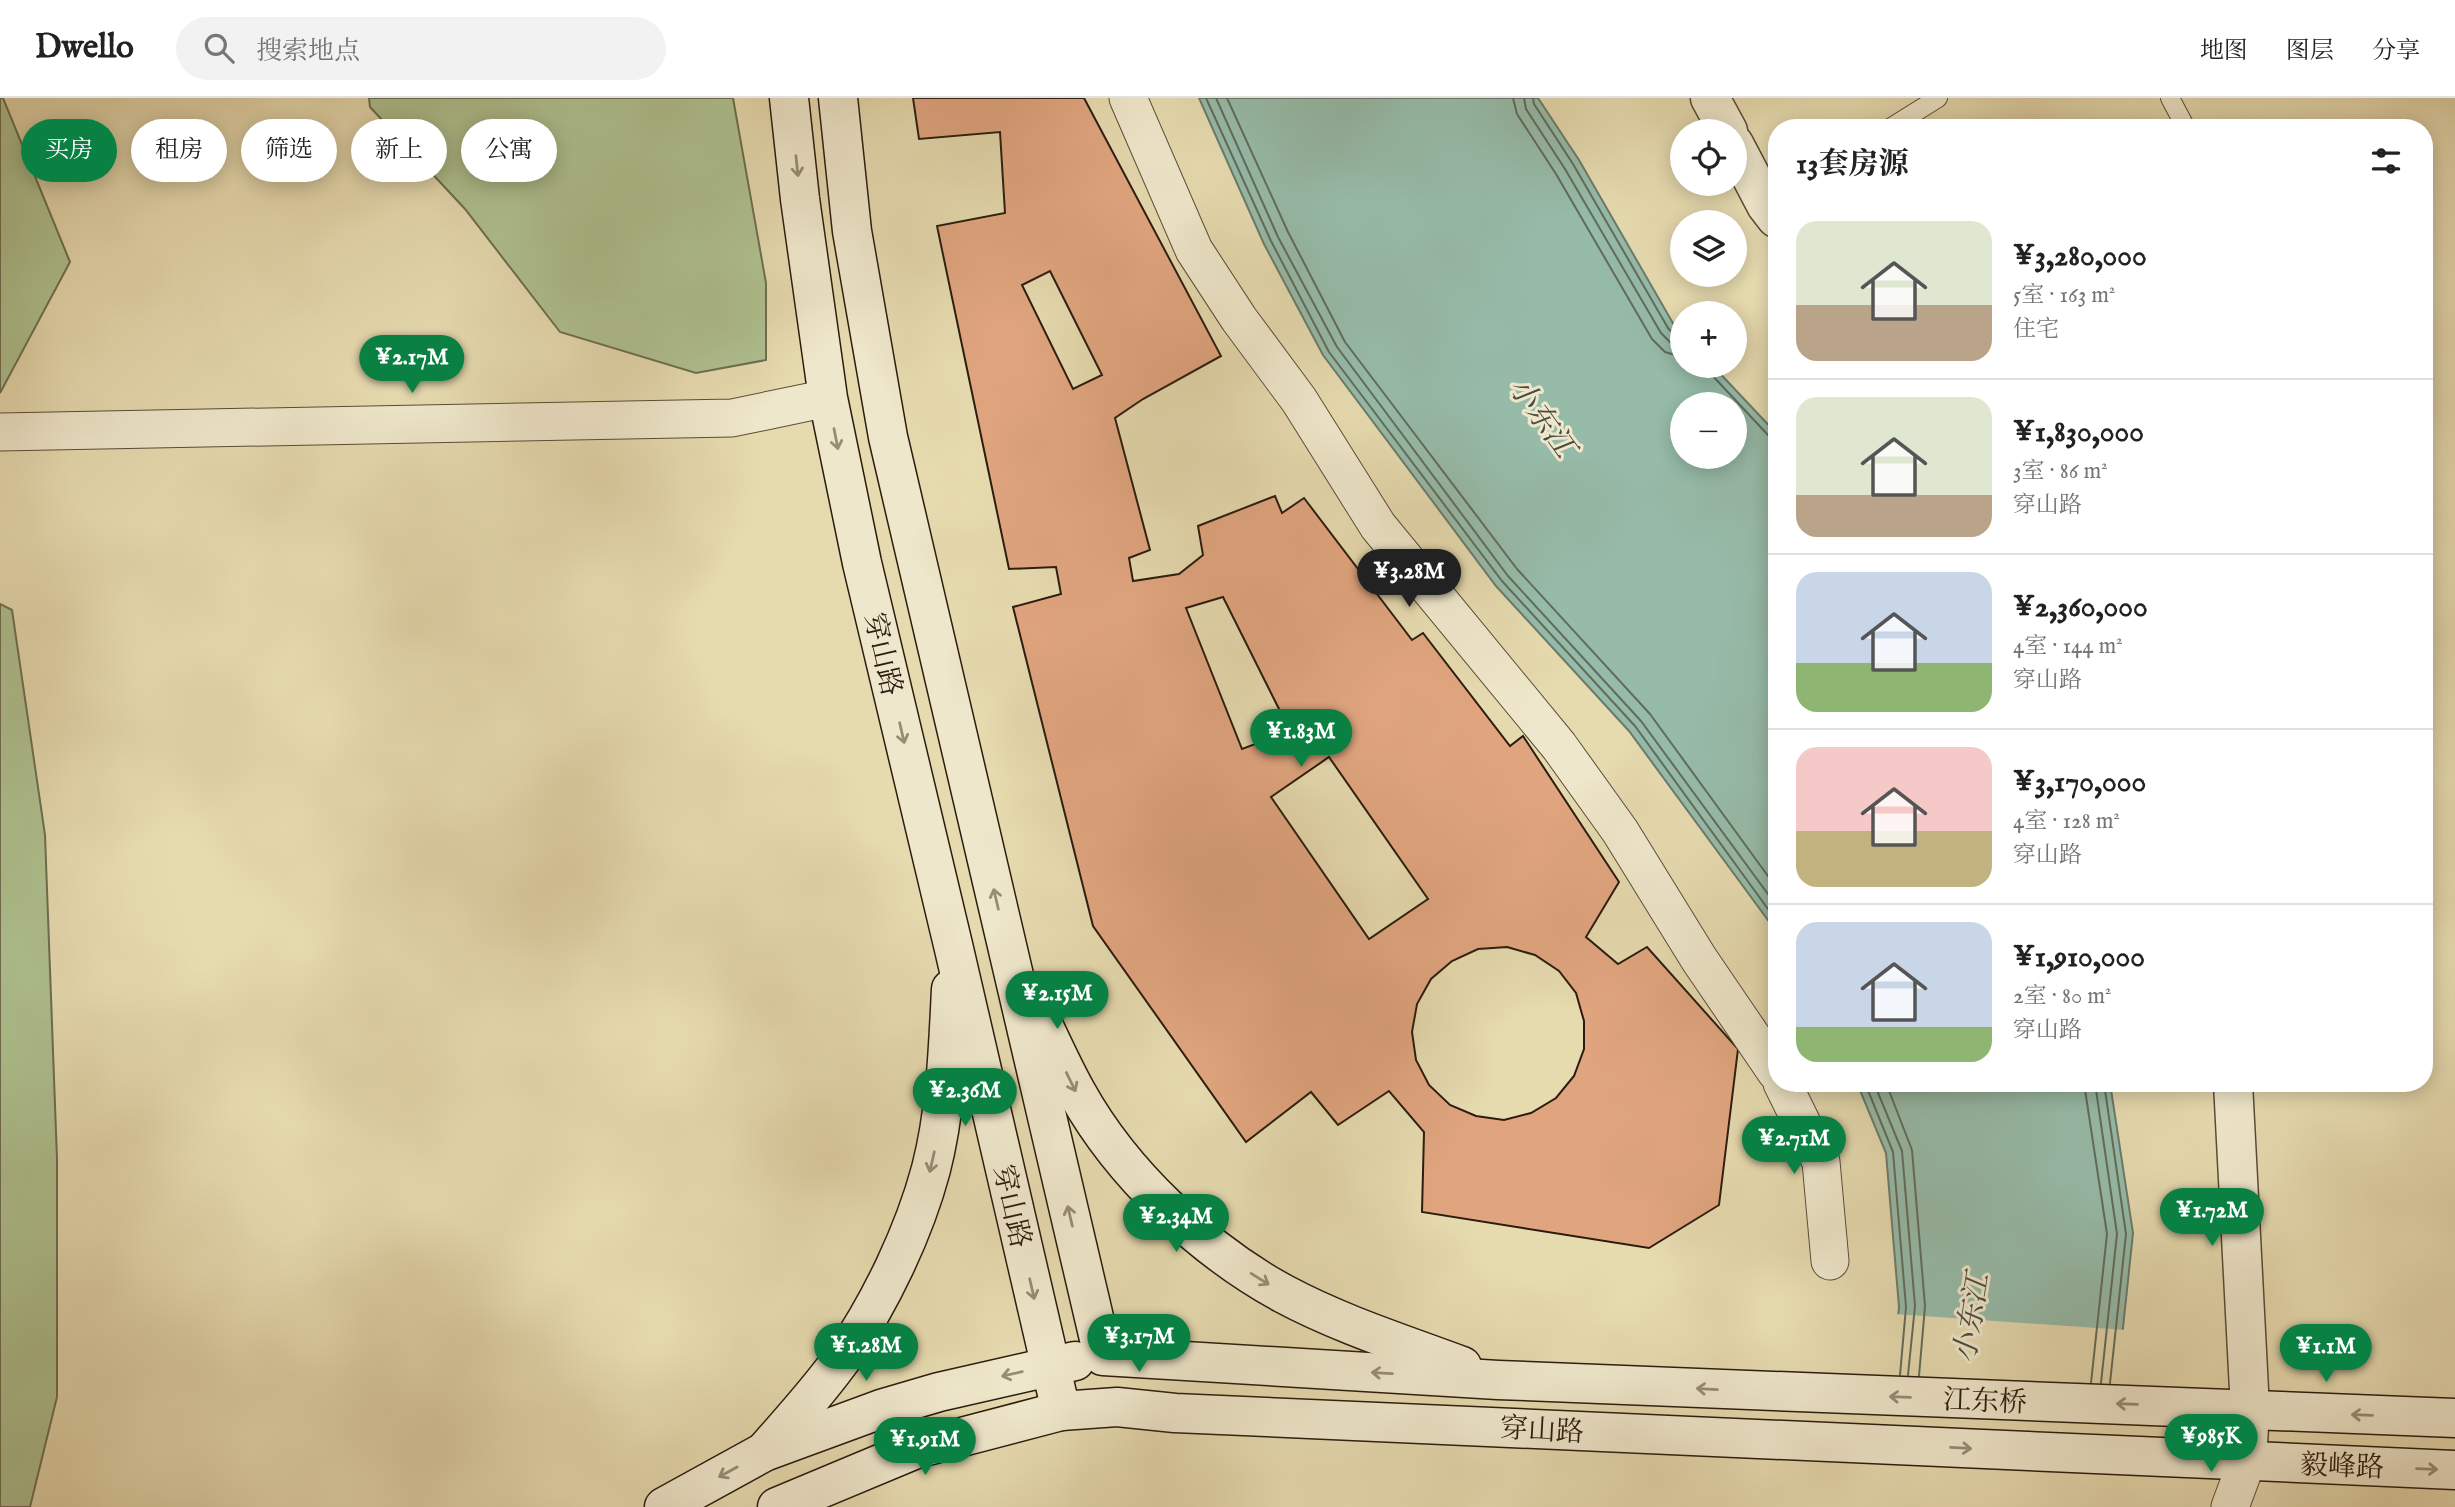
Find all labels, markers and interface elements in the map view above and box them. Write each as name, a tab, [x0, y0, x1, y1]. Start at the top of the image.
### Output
search box	[176, 17, 666, 80]
text: Dwello	[35, 27, 134, 69]
icon: search	[200, 29, 238, 67]
text: 搜索地点	[256, 35, 360, 68]
text: 地图	[2200, 36, 2248, 67]
text: 图层	[2286, 36, 2334, 67]
text: 分享	[2372, 36, 2420, 67]
chip: 买房	[21, 119, 117, 182]
chip: 租房	[131, 119, 227, 182]
chip: 筛选	[241, 119, 337, 182]
chip: 新上	[351, 119, 447, 182]
chip: 公寓	[461, 119, 557, 182]
map controls	[1670, 119, 1747, 469]
button: locate	[1670, 119, 1747, 196]
icon: filters	[2367, 142, 2405, 180]
text: 13套房源	[1796, 146, 1908, 184]
one-way arrow	[791, 154, 804, 177]
button: layers	[1670, 210, 1747, 287]
text: ¥3,280,000	[2013, 238, 2147, 276]
icon: home	[1852, 249, 1936, 333]
text: 5室 · 163 m²	[2013, 281, 2116, 310]
button: +	[1670, 301, 1747, 378]
text: 住宅	[2013, 315, 2059, 344]
pin: ¥2.17M	[355, 336, 469, 395]
text: ¥2.17M	[375, 343, 449, 372]
water label: 小东江	[1499, 371, 1585, 469]
button: −	[1670, 392, 1747, 469]
text: ¥1,830,000	[2013, 414, 2144, 452]
icon: home	[1852, 425, 1936, 509]
one-way arrow	[830, 427, 844, 450]
text: 3室 · 86 m²	[2013, 457, 2108, 486]
text: 穿山路	[2013, 491, 2082, 520]
pin: ¥3.28M	[1352, 550, 1466, 609]
text: ¥3.28M	[1373, 557, 1445, 586]
text: ¥2,360,000	[2013, 589, 2148, 627]
icon: home	[1852, 600, 1936, 684]
street label: 穿山路	[855, 610, 908, 699]
text: 4室 · 144 m²	[2013, 632, 2123, 661]
text: 穿山路	[2013, 666, 2082, 695]
pin: ¥1.83M	[1244, 710, 1358, 769]
text: ¥1.83M	[1266, 717, 1336, 746]
one-way arrow	[896, 721, 910, 744]
text: ¥3,170,000	[2013, 764, 2146, 802]
icon: home	[1852, 775, 1936, 859]
text: 4室 · 128 m²	[2013, 807, 2120, 836]
text: 穿山路	[2013, 841, 2082, 870]
one-way arrow	[989, 888, 1002, 911]
text: ¥1,910,000	[2013, 939, 2145, 977]
icon: home	[1852, 950, 1936, 1034]
pin: ¥2.15M	[1000, 972, 1114, 1031]
text: ¥2.15M	[1021, 979, 1093, 1008]
text: 2室 · 80 m²	[2013, 982, 2111, 1011]
text: 穿山路	[2013, 1016, 2082, 1045]
pin: ¥2.36M	[908, 1068, 1022, 1128]
one-way arrow	[1065, 1071, 1079, 1092]
text: ¥2.36M	[929, 1076, 1001, 1105]
pin: ¥2.71M	[1737, 1116, 1851, 1176]
text: ¥2.71M	[1758, 1124, 1830, 1153]
one-way arrow	[924, 1151, 937, 1173]
street label: 穿山路	[984, 1162, 1037, 1251]
pin: ¥1.72M	[2155, 1188, 2269, 1248]
pin: ¥2.34M	[1119, 1194, 1233, 1254]
text: ¥1.72M	[2176, 1196, 2248, 1225]
text: ¥2.34M	[1139, 1202, 1213, 1231]
one-way arrow	[1063, 1205, 1076, 1228]
water label: 小东江	[1947, 1267, 1999, 1366]
one-way arrow	[1250, 1272, 1269, 1287]
one-way arrow	[1027, 1277, 1040, 1299]
pin: ¥3.17M	[1082, 1314, 1196, 1374]
text: ¥3.17M	[1103, 1322, 1175, 1351]
pin: ¥1.28M	[809, 1324, 923, 1383]
pin: ¥1.1M	[2277, 1324, 2375, 1384]
text: ¥1.28M	[830, 1331, 902, 1360]
text: ¥1.1M	[2296, 1332, 2356, 1361]
one-way arrow	[1371, 1366, 1394, 1379]
one-way arrow	[1001, 1368, 1024, 1381]
one-way arrow	[1696, 1383, 1719, 1396]
street label: 江东桥	[1942, 1384, 2028, 1421]
one-way arrow	[1889, 1390, 1912, 1403]
one-way arrow	[2116, 1398, 2139, 1411]
one-way arrow	[2351, 1408, 2374, 1421]
street label: 穿山路	[1499, 1412, 1585, 1451]
pin: ¥985K	[2162, 1414, 2260, 1474]
pin: ¥1.91M	[868, 1418, 982, 1477]
text: ¥985K	[2181, 1422, 2241, 1451]
text: ¥1.91M	[890, 1425, 960, 1454]
one-way arrow	[1949, 1441, 1972, 1454]
street label: 毅峰路	[2299, 1449, 2385, 1486]
one-way arrow	[2416, 1462, 2439, 1475]
one-way arrow	[719, 1465, 739, 1479]

